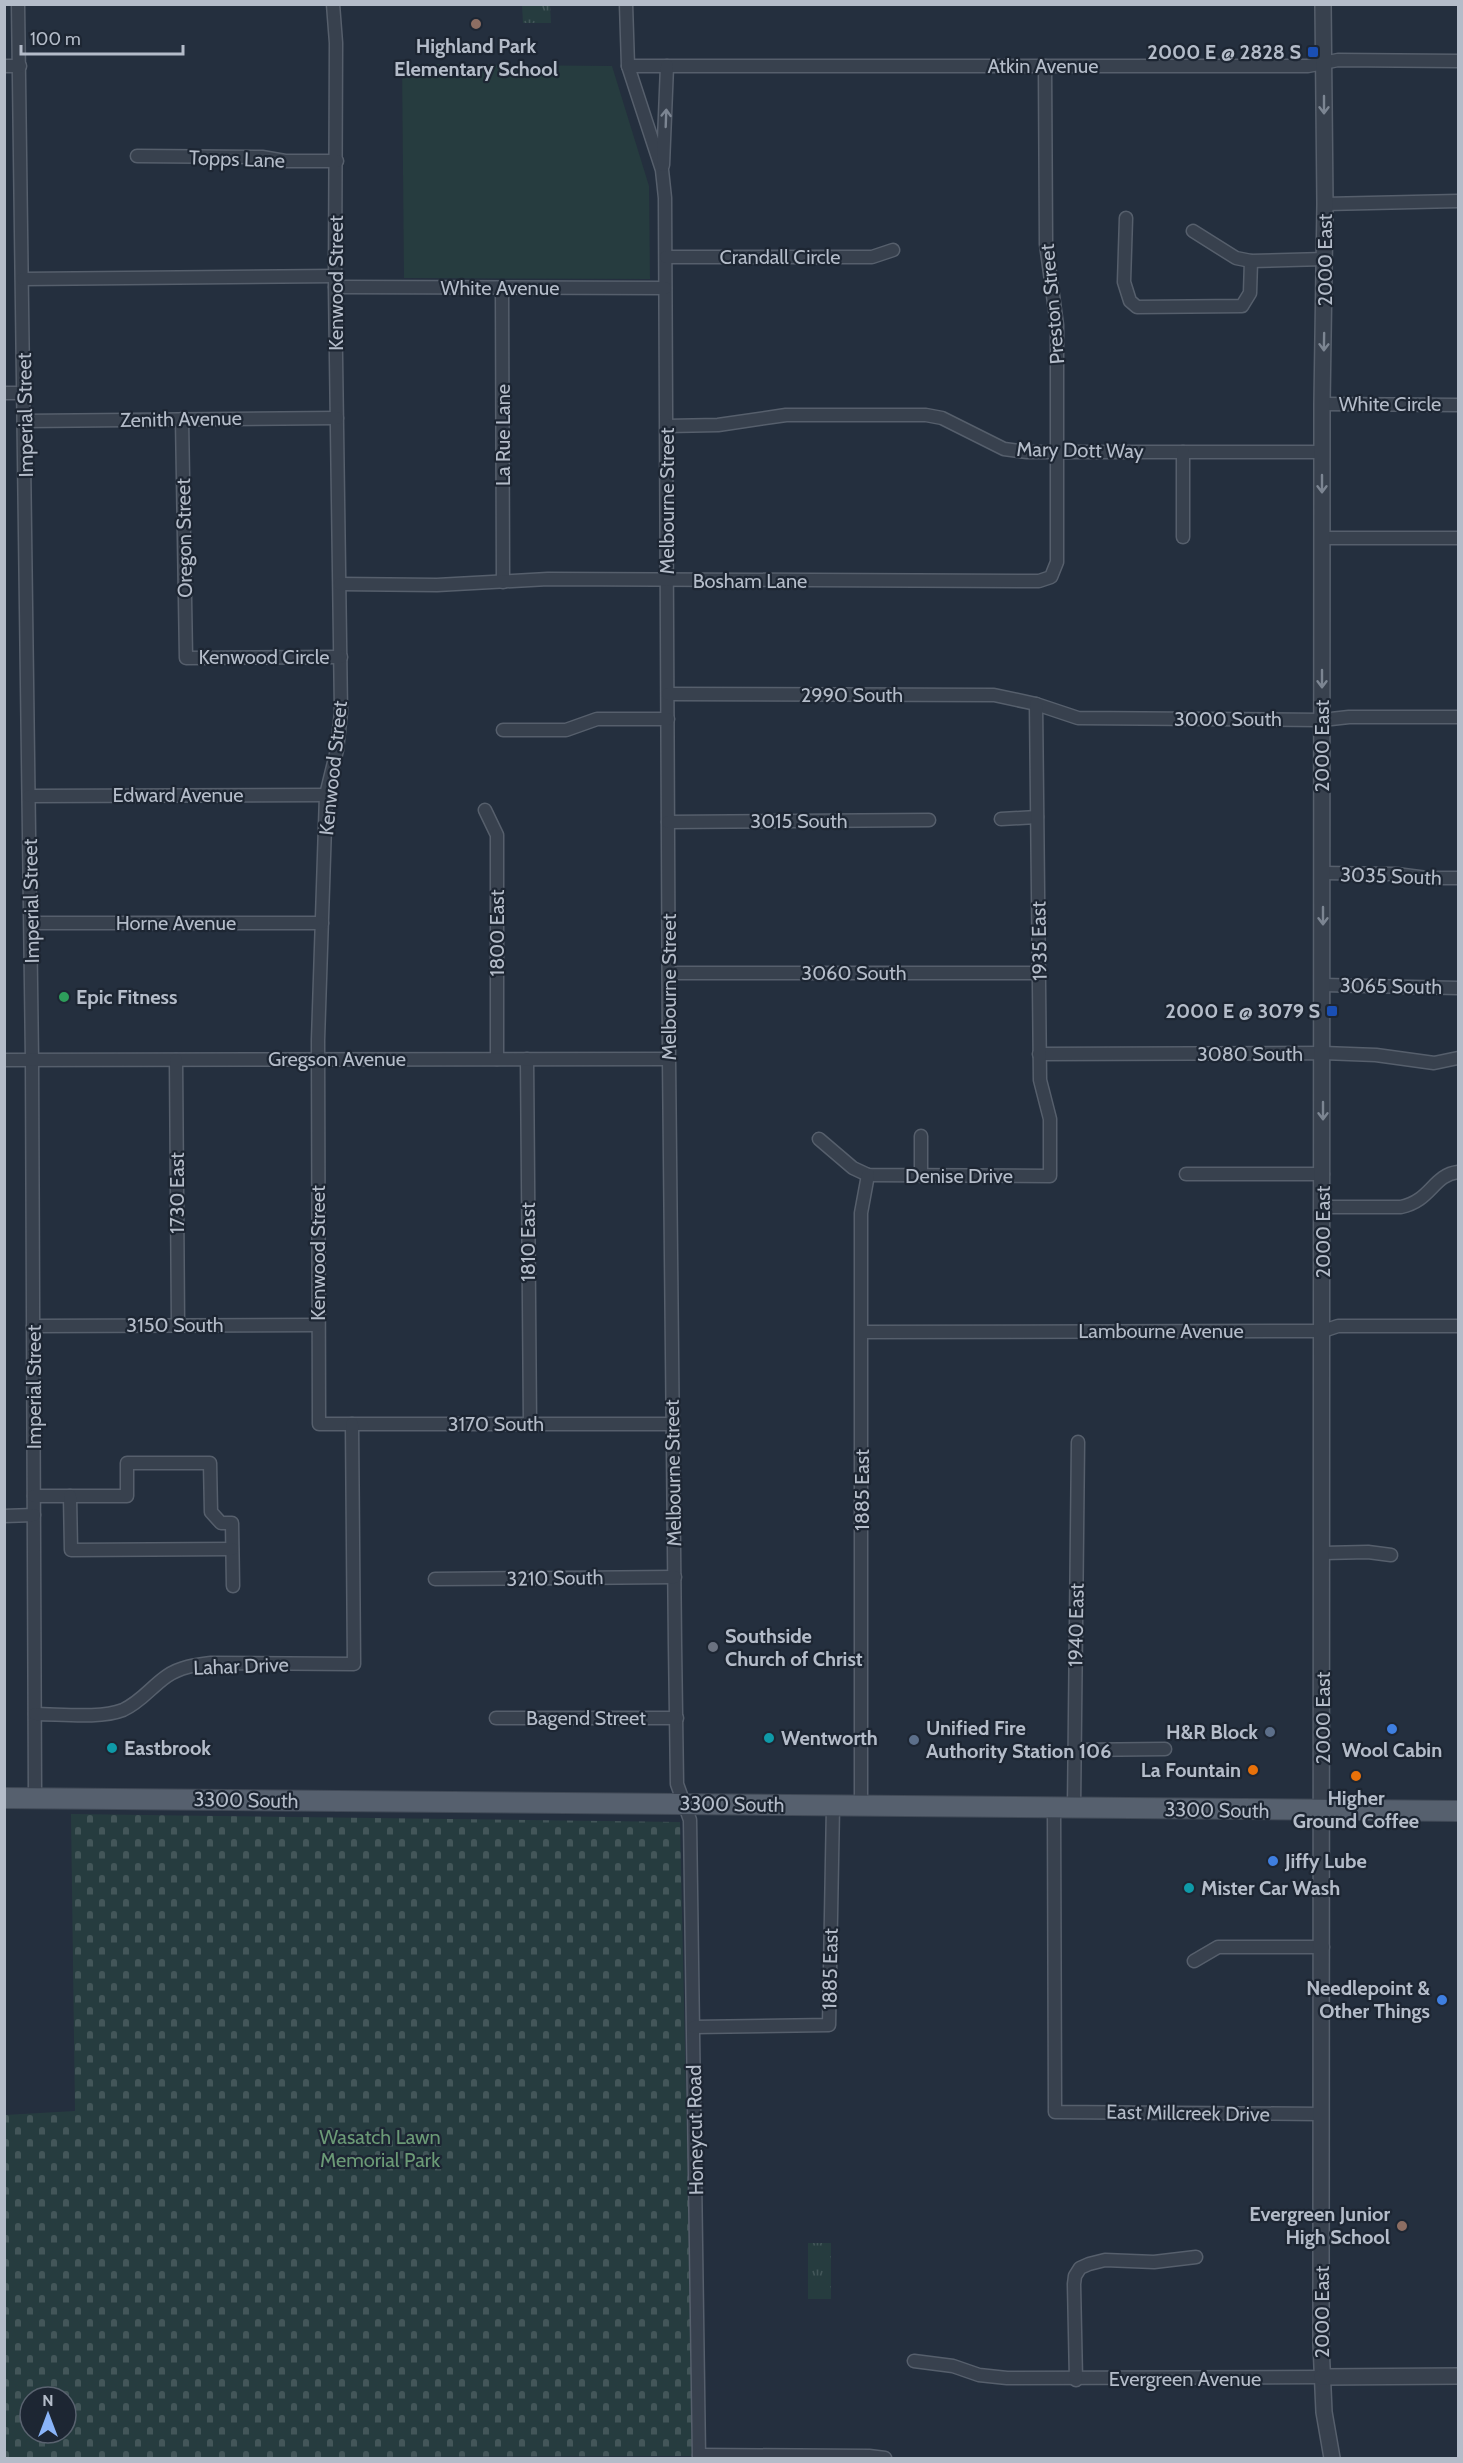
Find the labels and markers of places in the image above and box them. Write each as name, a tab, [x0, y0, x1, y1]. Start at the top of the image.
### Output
marker: Highland Park Elementary School	[469, 17, 483, 31]
place label: Highland Park Elementary School	[394, 34, 558, 81]
place label: 2000 E @ 2828 S	[1147, 40, 1301, 64]
marker: 2000 E @ 2828 S	[1306, 45, 1320, 59]
place label: Epic Fitness	[76, 985, 177, 1009]
marker: Epic Fitness	[57, 990, 71, 1004]
place label: 2000 E @ 3079 S	[1165, 999, 1320, 1023]
marker: 2000 E @ 3079 S	[1325, 1004, 1339, 1018]
place label: Southside Church of Christ	[725, 1624, 863, 1671]
marker: Southside Church of Christ	[706, 1640, 720, 1654]
place label: Unified Fire Authority Station 106	[926, 1716, 1111, 1763]
place label: H&R Block	[1166, 1720, 1258, 1744]
marker: Wool Cabin	[1385, 1722, 1399, 1736]
marker: H&R Block	[1263, 1725, 1277, 1739]
place label: Wentworth	[781, 1726, 878, 1750]
marker: Wentworth	[762, 1731, 776, 1745]
marker: Unified Fire Authority Station 106	[907, 1733, 921, 1747]
place label: Eastbrook	[124, 1736, 211, 1760]
place label: Wool Cabin	[1342, 1738, 1442, 1762]
marker: Eastbrook	[105, 1741, 119, 1755]
place label: La Fountain	[1141, 1758, 1241, 1782]
marker: La Fountain	[1246, 1763, 1260, 1777]
marker: Higher Ground Coffee	[1349, 1769, 1363, 1783]
place label: Higher Ground Coffee	[1293, 1786, 1419, 1833]
place label: Jiffy Lube	[1284, 1849, 1367, 1873]
marker: Jiffy Lube	[1266, 1854, 1280, 1868]
place label: Mister Car Wash	[1201, 1876, 1340, 1900]
marker: Mister Car Wash	[1182, 1881, 1196, 1895]
place label: Needlepoint & Other Things	[1306, 1976, 1430, 2023]
marker: Needlepoint & Other Things	[1435, 1993, 1449, 2007]
place label: Evergreen Junior High School	[1249, 2202, 1390, 2249]
marker: Evergreen Junior High School	[1395, 2219, 1409, 2233]

